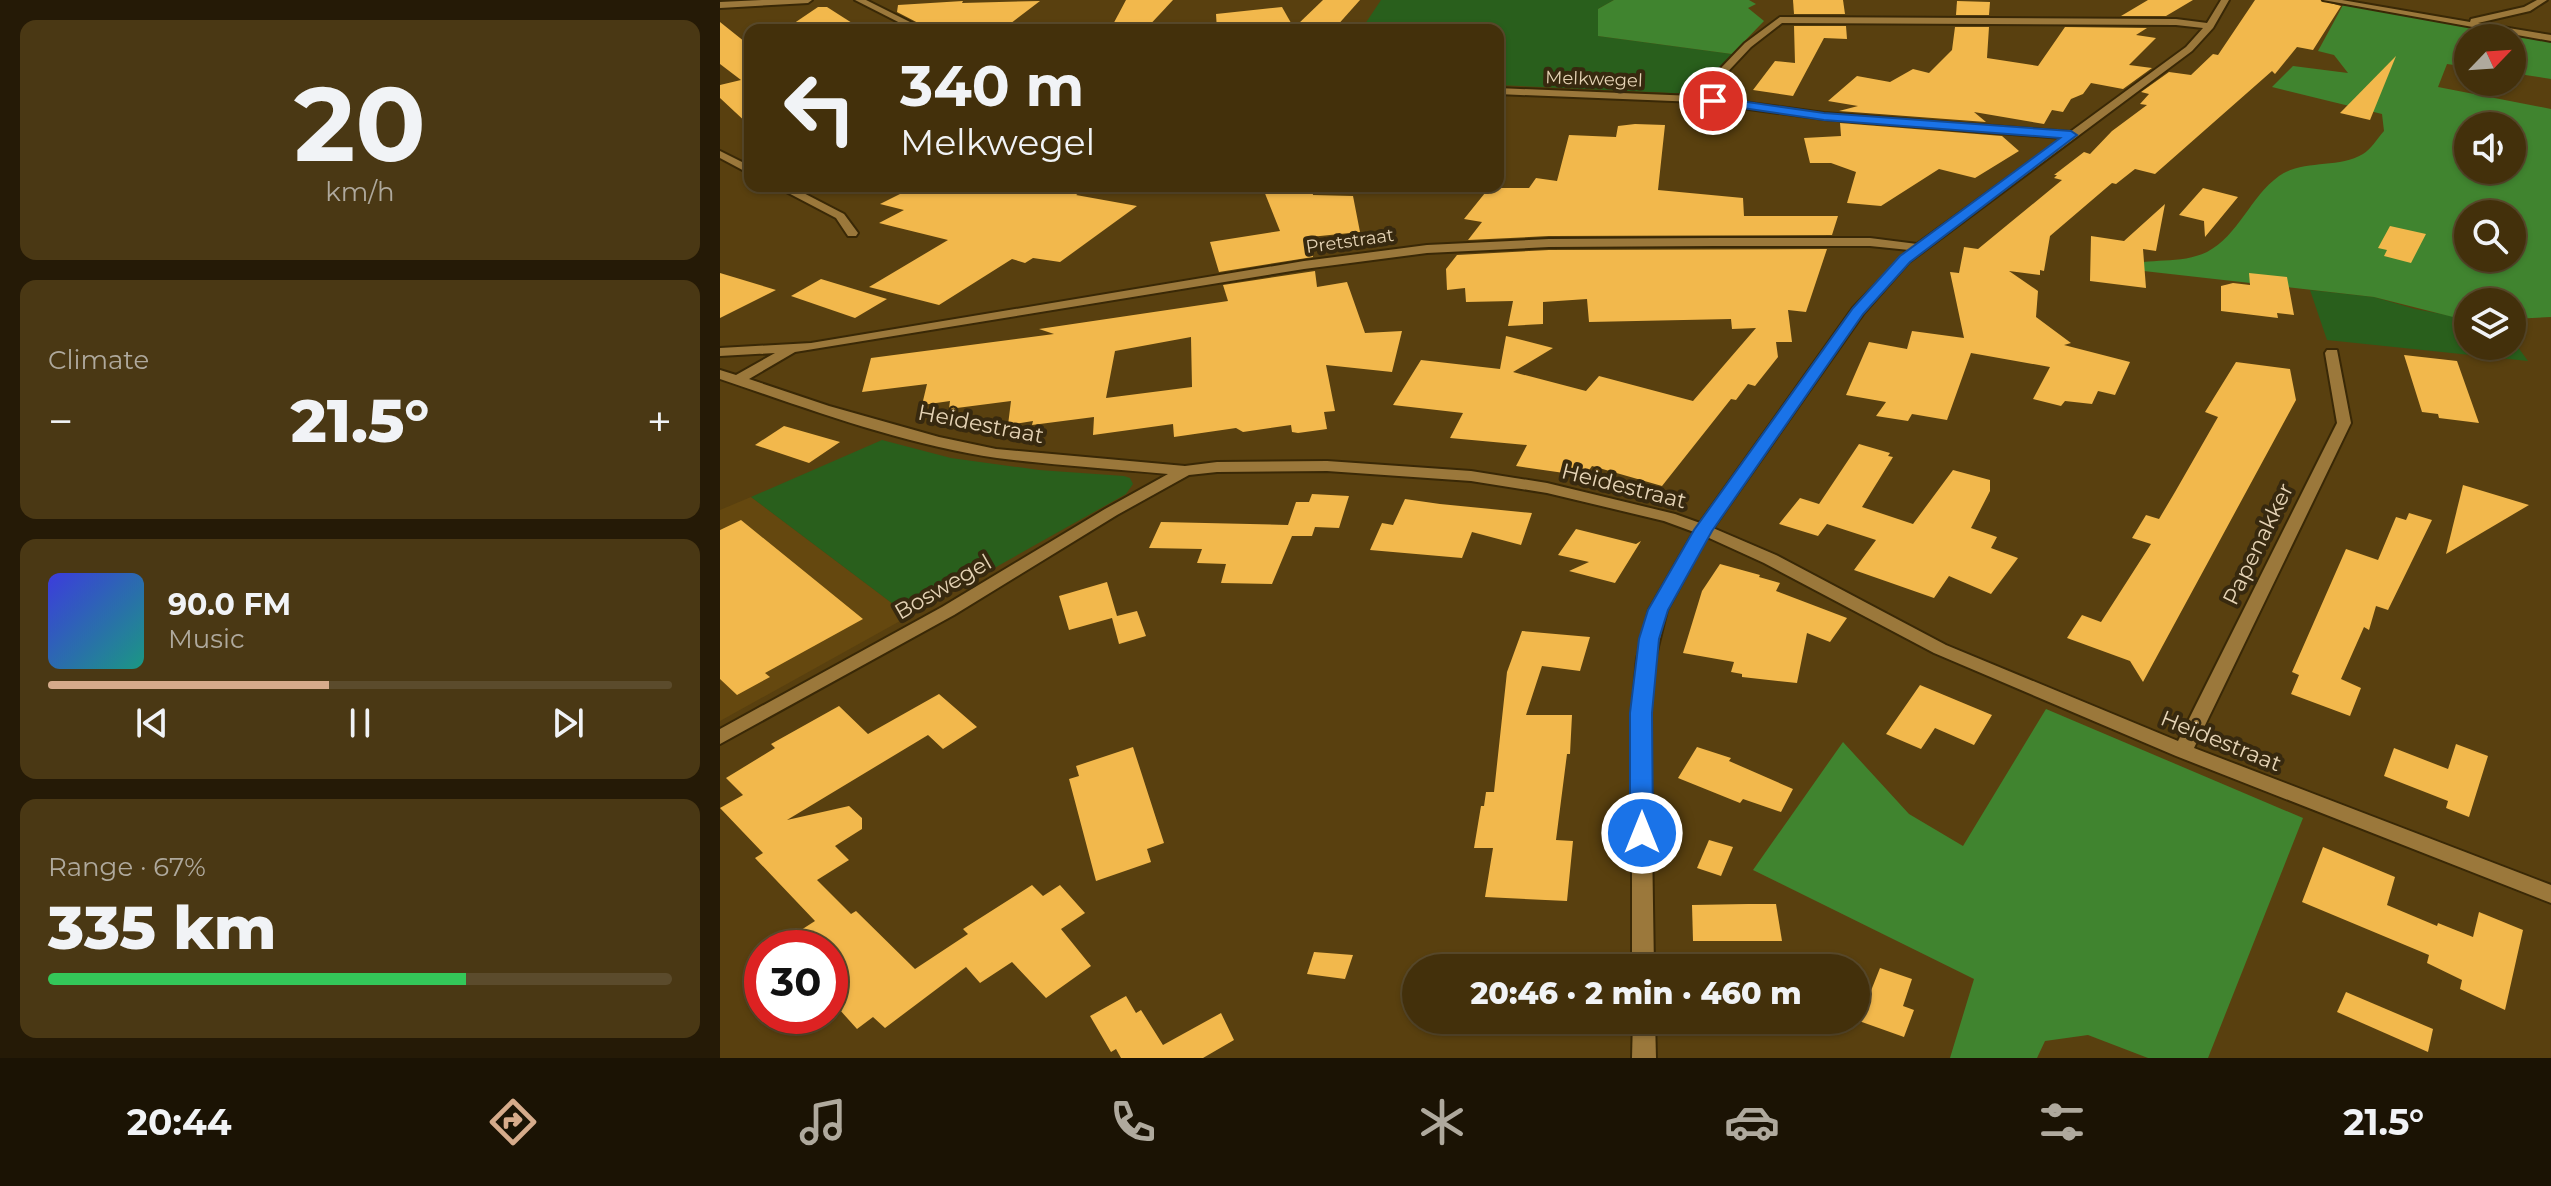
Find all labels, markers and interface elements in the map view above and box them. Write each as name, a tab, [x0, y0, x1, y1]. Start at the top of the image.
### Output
north arrow	[2454, 24, 2526, 96]
map controls	[2454, 24, 2526, 360]
text: 340 m	[900, 52, 1084, 120]
icon: left	[768, 56, 872, 160]
text: 20	[294, 60, 426, 187]
street label: Melkwegel	[1545, 66, 1643, 92]
pin	[1679, 67, 1747, 135]
icon: arrive	[1691, 79, 1735, 123]
button: sound	[2454, 112, 2526, 184]
text: Melkwegel	[900, 120, 1095, 164]
text: km/h	[325, 176, 395, 208]
button: search	[2454, 200, 2526, 272]
street label: Pretstraat	[1304, 224, 1396, 258]
button: layers	[2454, 288, 2526, 360]
text: Climate	[48, 344, 149, 376]
text: 21.5°	[291, 384, 429, 457]
text: −	[48, 394, 73, 448]
text: +	[647, 394, 672, 448]
street label: Heidestraat	[916, 399, 1046, 449]
street label: Heidestraat	[1559, 457, 1689, 515]
street label: Papenakker	[2217, 479, 2299, 609]
street label: Boswegel	[890, 548, 996, 626]
text: 90.0 FM	[168, 586, 291, 623]
text: Music	[168, 623, 245, 655]
icon: previous	[130, 701, 174, 745]
icon: pause	[338, 701, 382, 745]
icon: next	[546, 701, 590, 745]
street label: Heidestraat	[2157, 705, 2285, 777]
position arrow	[1600, 791, 1684, 875]
text: Range · 67%	[48, 851, 206, 883]
text: 335 km	[48, 891, 277, 964]
speed limit sign: 30	[744, 930, 848, 1034]
text: 20:46 · 2 min · 460 m	[1470, 975, 1802, 1012]
icon: directions	[485, 1094, 541, 1150]
icon: music	[795, 1094, 851, 1150]
icon: phone	[1105, 1094, 1161, 1150]
icon: climate	[1414, 1094, 1470, 1150]
icon: car	[1724, 1094, 1780, 1150]
icon: filters	[2034, 1094, 2090, 1150]
text: 20:44	[127, 1100, 232, 1144]
text: 21.5°	[2343, 1100, 2424, 1144]

